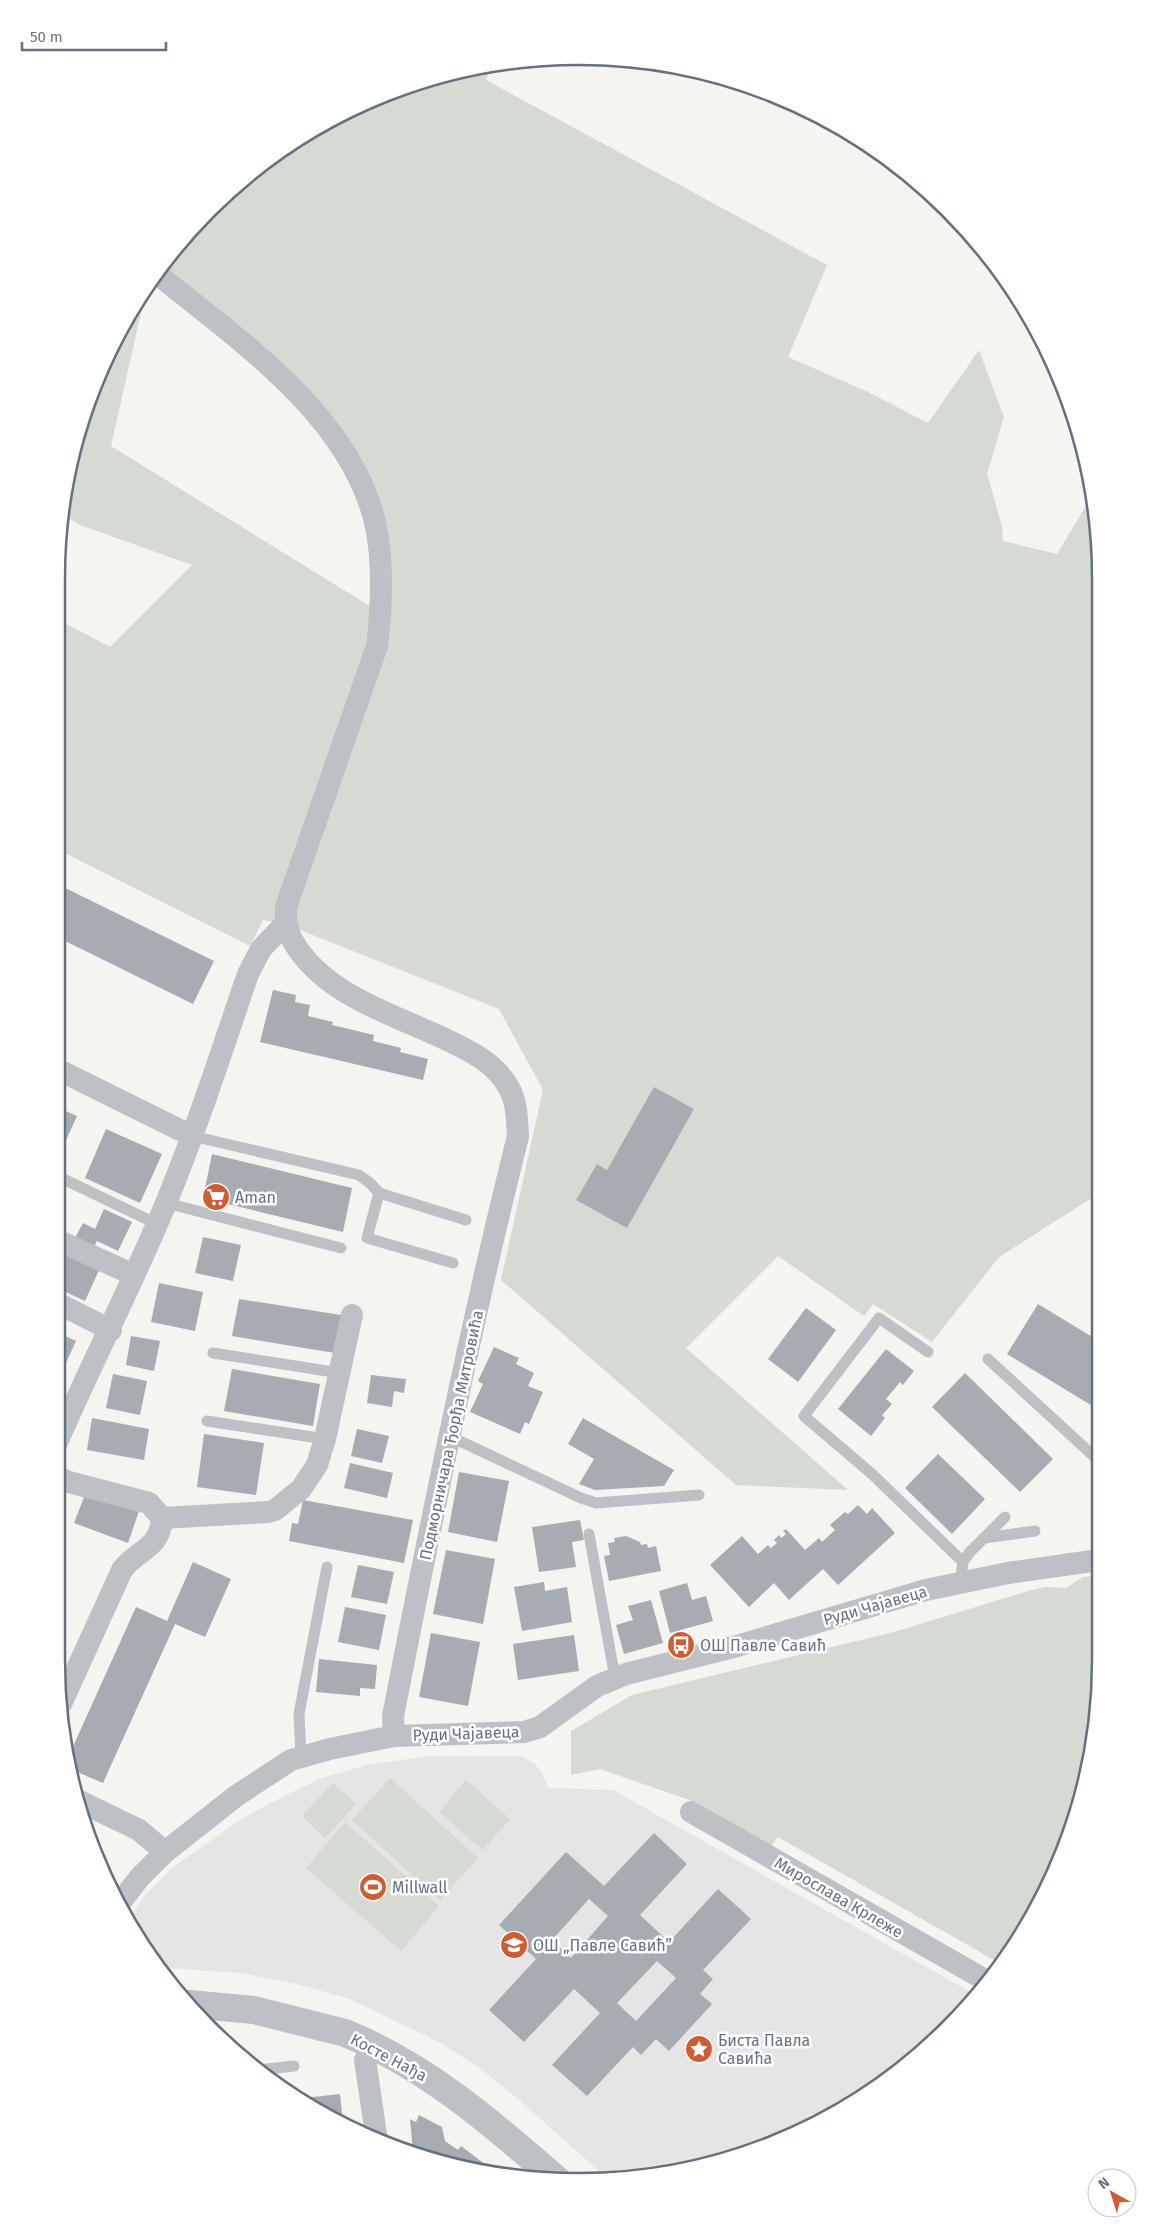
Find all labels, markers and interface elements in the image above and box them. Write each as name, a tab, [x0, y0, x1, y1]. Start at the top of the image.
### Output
scale bar	[22, 20, 166, 52]
text: 50 m	[30, 28, 63, 46]
supermarket icon: Aman	[201, 1182, 231, 1212]
place label: Aman	[235, 1188, 276, 1207]
street label: Подморничара Ђорђа Митровића	[416, 1308, 487, 1562]
street label: Руди Чајавеца	[821, 1582, 929, 1629]
bus stop icon: ОШ Павле Савић	[666, 1630, 696, 1660]
place label: ОШ Павле Савић	[700, 1636, 826, 1655]
street label: Руди Чајавеца	[412, 1722, 520, 1745]
street label: Мирослава Крлеже	[771, 1853, 906, 1942]
sports icon: Millwall	[358, 1872, 388, 1902]
place label: Millwall	[392, 1878, 448, 1897]
school or university icon: ОШ „Павле Савић”	[499, 1930, 529, 1960]
place label: ОШ „Павле Савић”	[533, 1936, 672, 1955]
street label: Косте Нађа	[347, 2029, 430, 2085]
place label: Биста Павла Савића	[718, 2031, 810, 2068]
place icon: Биста Павла Савића	[684, 2034, 714, 2064]
north arrow	[1087, 2168, 1137, 2218]
text: N	[1095, 2174, 1113, 2193]

